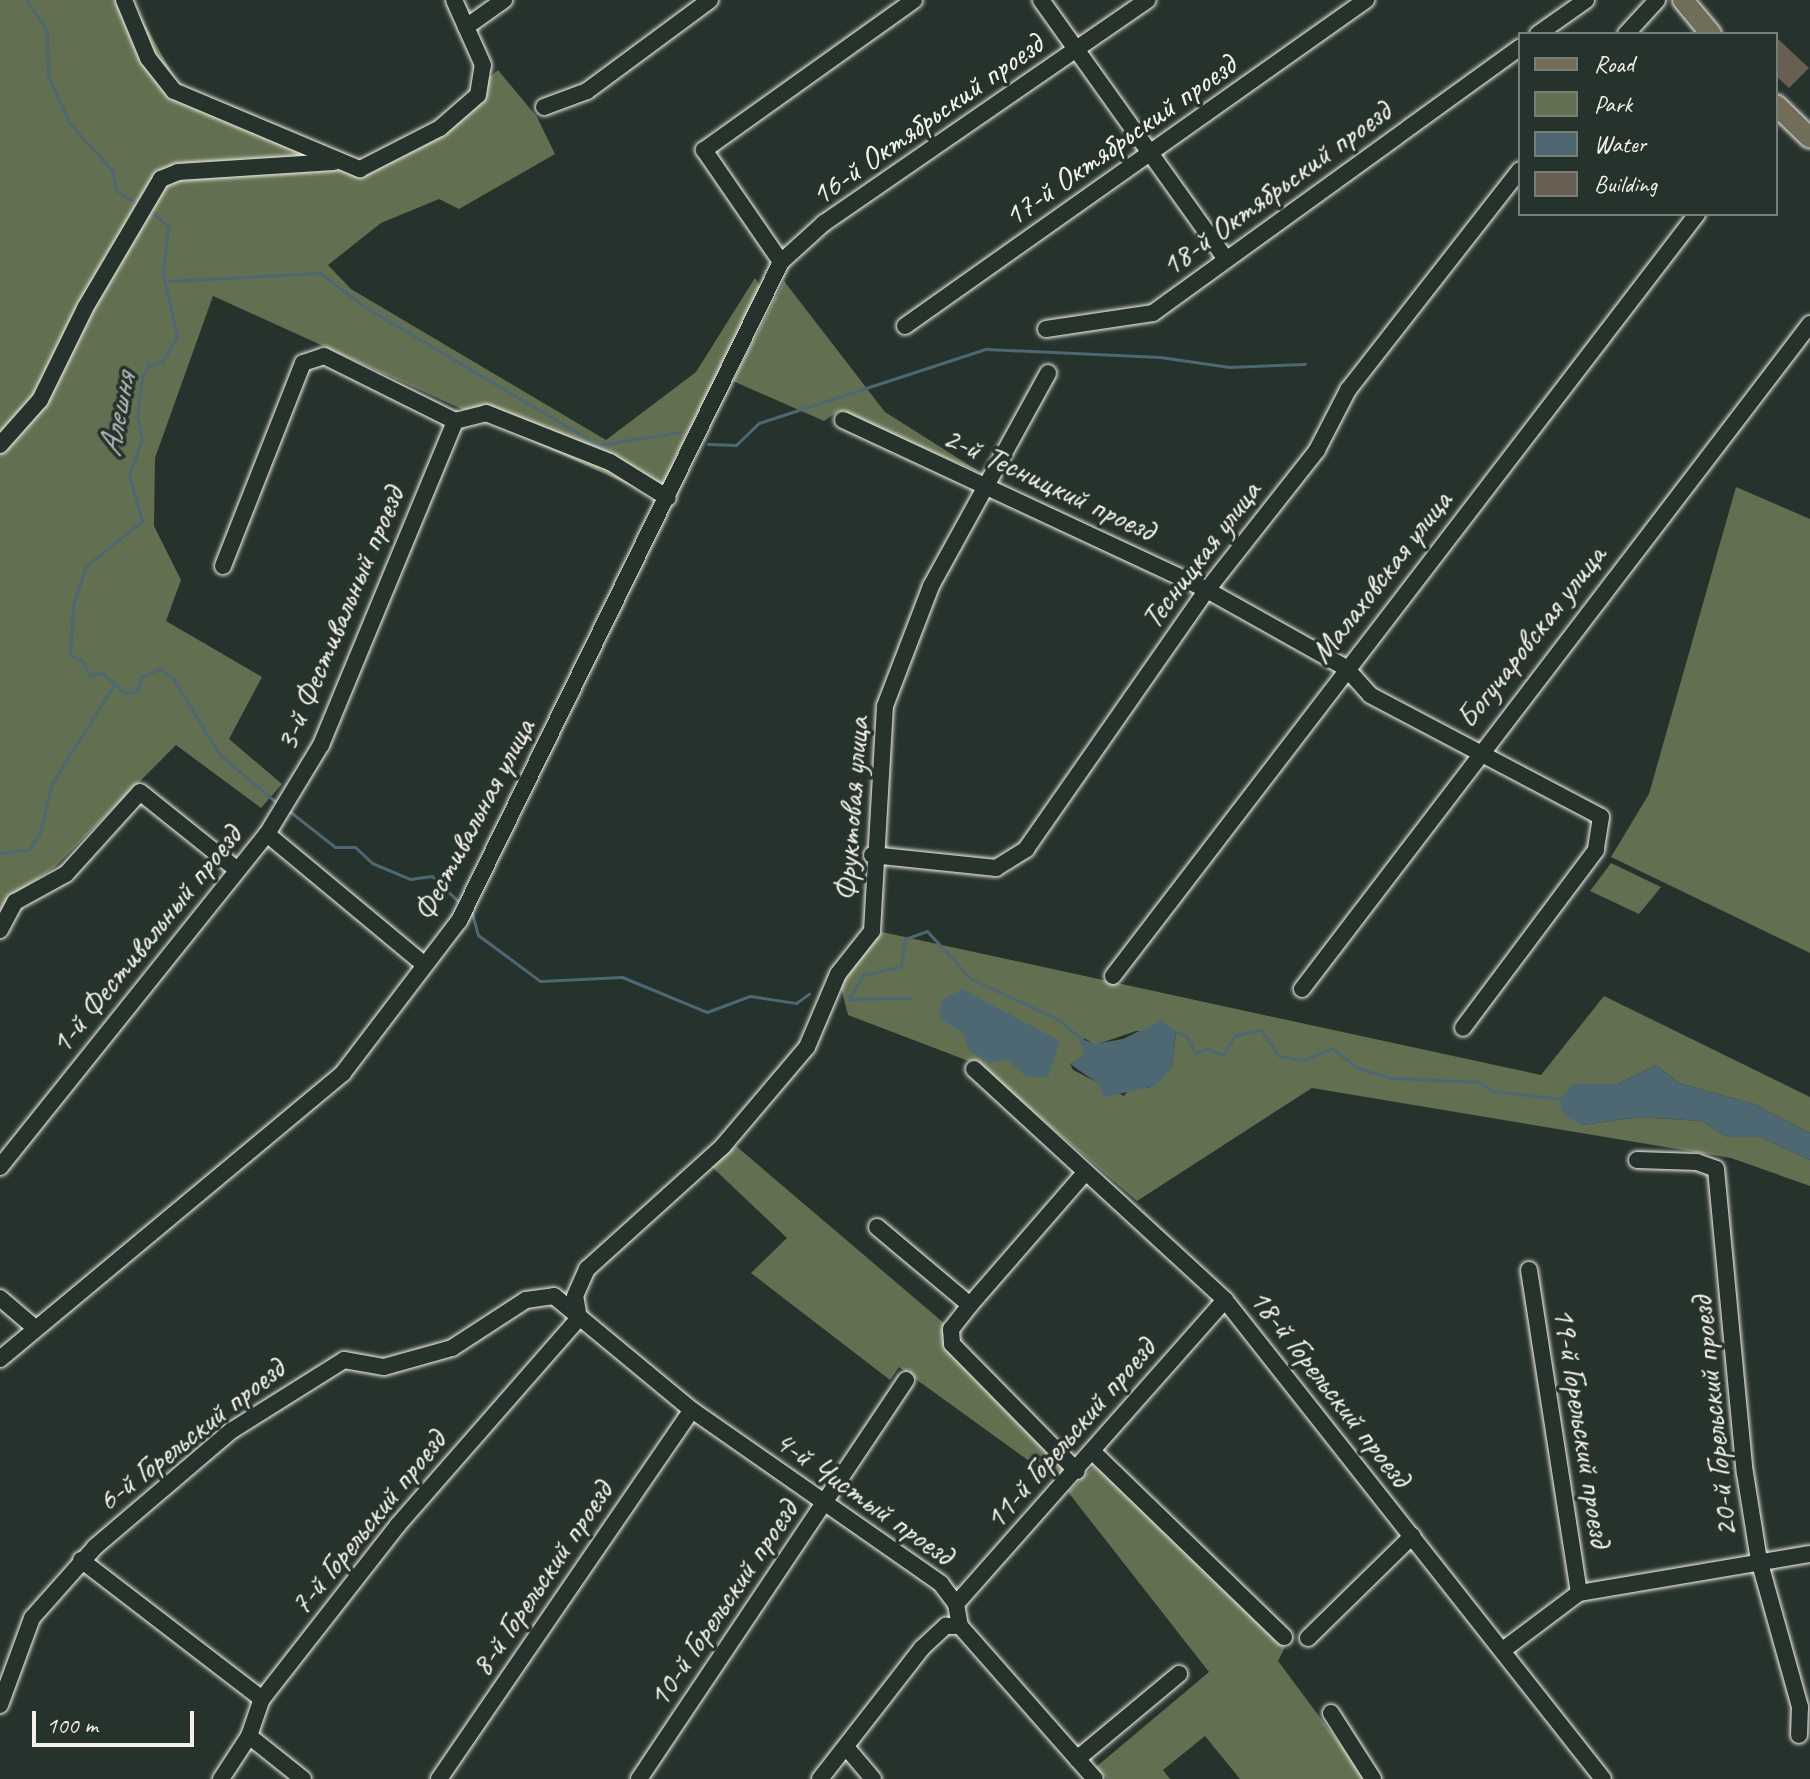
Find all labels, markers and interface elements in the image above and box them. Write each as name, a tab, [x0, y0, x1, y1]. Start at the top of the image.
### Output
street label: 16-й Октябрьский проезд	[803, 25, 1051, 215]
legend	[1518, 32, 1778, 216]
street label: 17-й Октябрьский проезд	[996, 46, 1244, 236]
text: Road	[1594, 49, 1634, 79]
text: Park	[1594, 89, 1632, 119]
street label: 18-й Октябрьский проезд	[1154, 93, 1398, 285]
text: Water	[1594, 129, 1646, 159]
text: Building	[1594, 169, 1657, 199]
water label: Алешня	[88, 370, 144, 460]
street label: 2-й Тесницкий проезд	[937, 418, 1161, 550]
street label: Тесницкая улица	[1132, 472, 1270, 638]
street label: 3-й Фестивальный проезд	[267, 481, 413, 757]
street label: Малаховская улица	[1301, 482, 1461, 672]
street label: Богучаровская улица	[1448, 538, 1614, 736]
street label: Фестивальная улица	[404, 711, 544, 929]
street label: Фруктовая улица	[826, 714, 878, 904]
street label: 1-й Фестивальный проезд	[42, 818, 250, 1062]
street label: 18-й Горельский проезд	[1241, 1281, 1419, 1495]
street label: 20-й Горельский проезд	[1682, 1295, 1746, 1539]
street label: 19-й Горельский проезд	[1544, 1305, 1620, 1549]
street label: 11-й Горельский проезд	[976, 1330, 1164, 1538]
street label: 6-й Горельский проезд	[90, 1350, 292, 1520]
street label: 4-й Чистый проезд	[767, 1422, 961, 1574]
street label: 7-й Горельский проезд	[282, 1423, 454, 1623]
street label: 8-й Горельский проезд	[463, 1474, 621, 1684]
street label: 10-й Горельский проезд	[640, 1493, 806, 1715]
scale bar	[36, 1695, 198, 1745]
text: 100 m	[46, 1710, 98, 1740]

